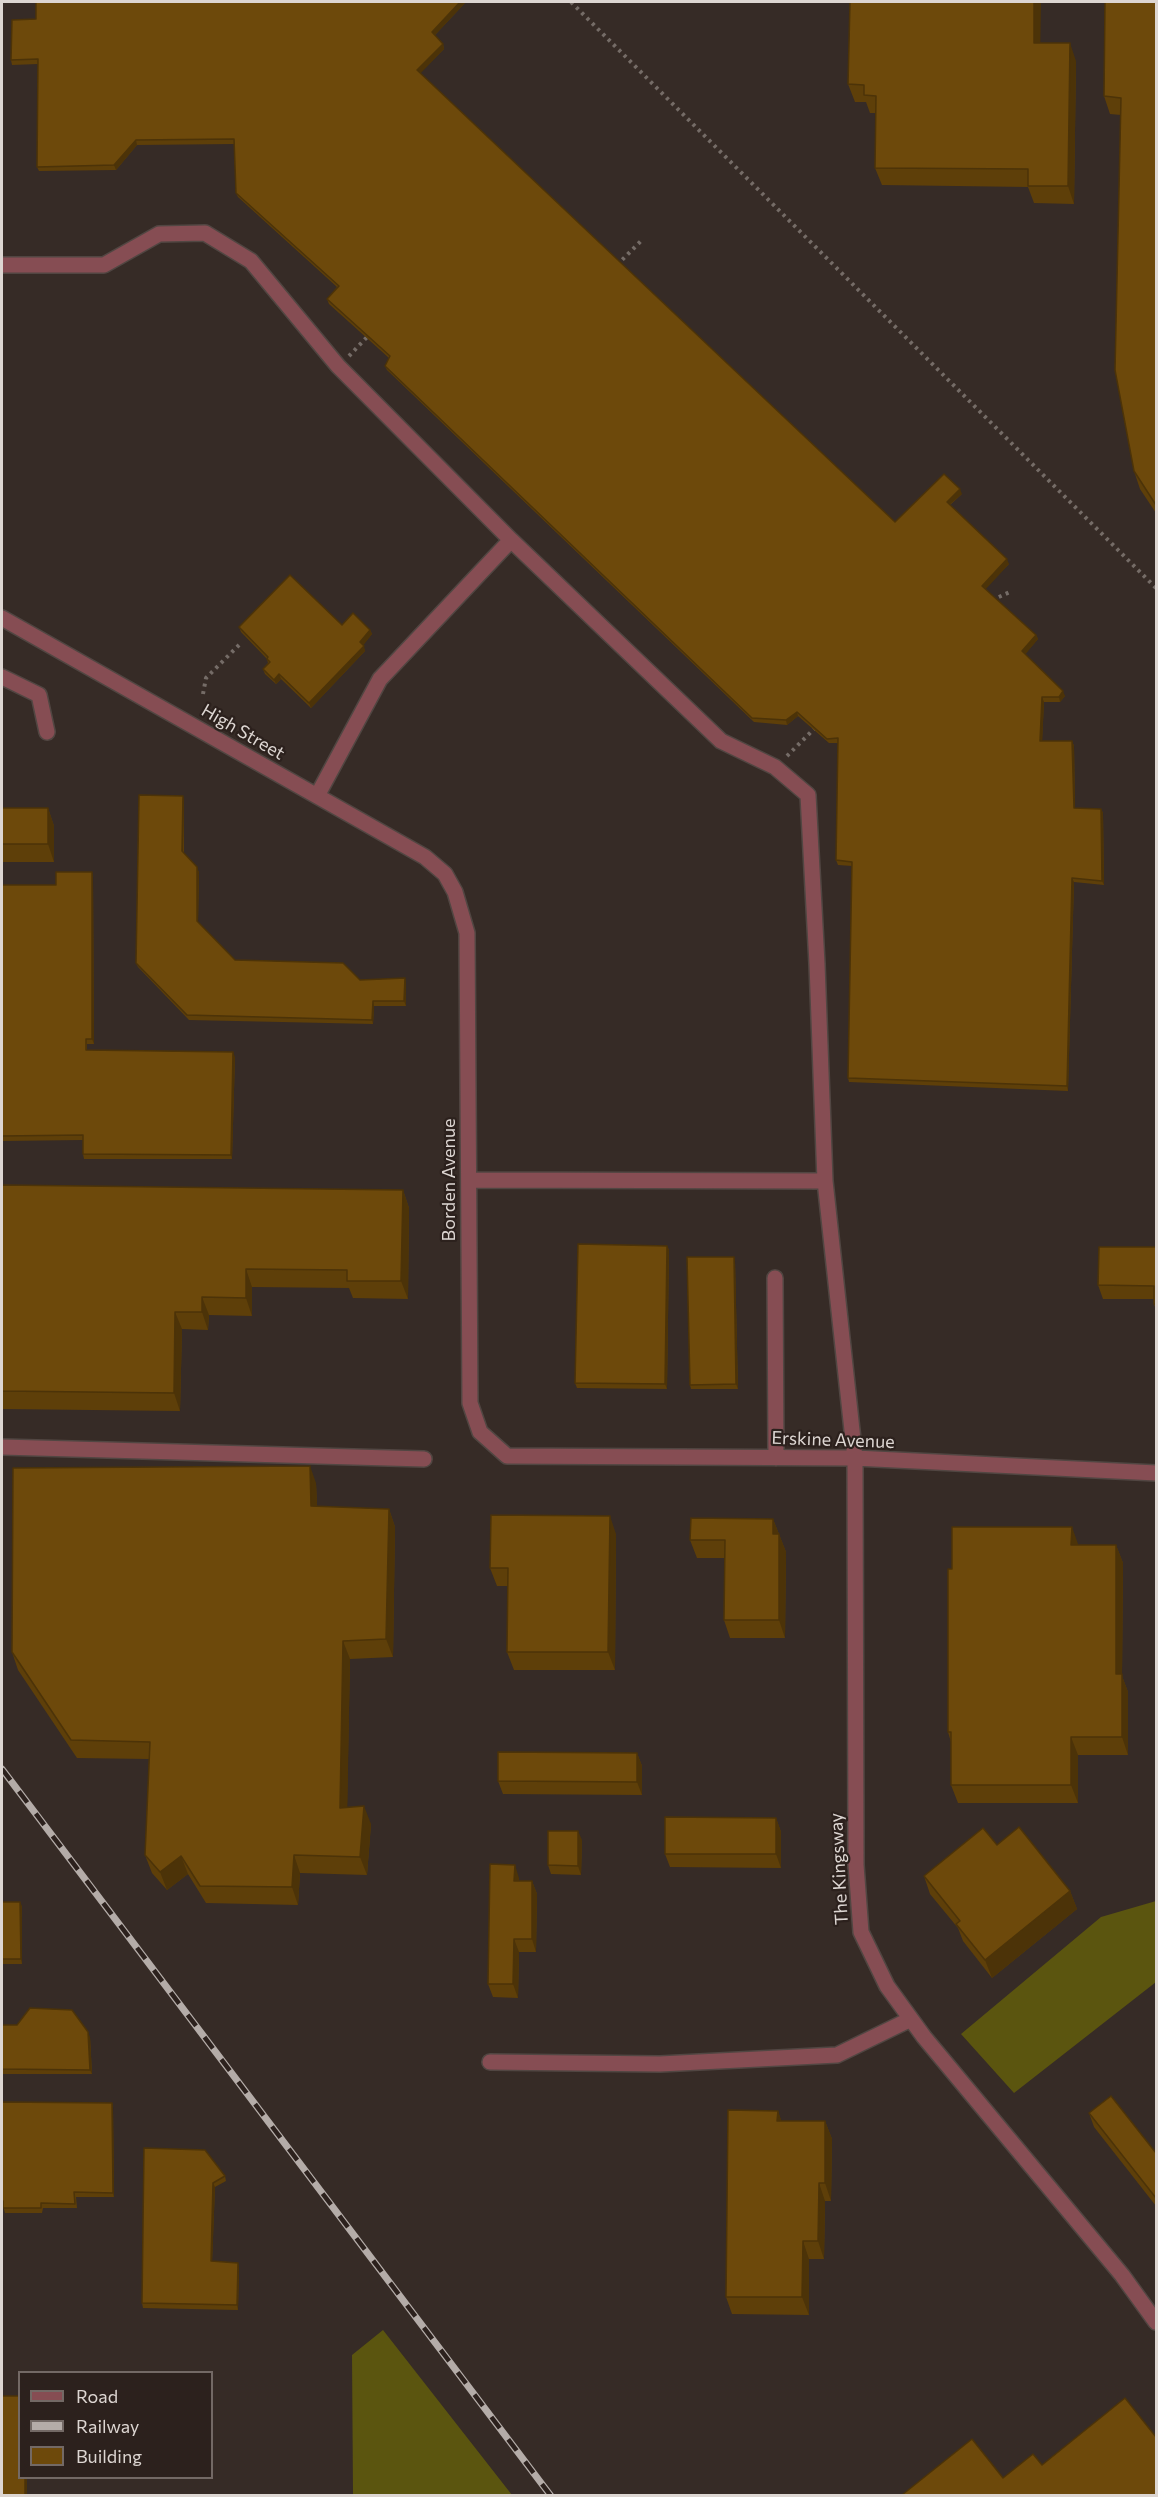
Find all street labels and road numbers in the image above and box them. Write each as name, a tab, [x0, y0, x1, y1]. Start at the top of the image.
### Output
street label: High Street	[198, 700, 288, 764]
street label: Borden Avenue	[438, 1119, 460, 1241]
street label: Erskine Avenue	[771, 1427, 895, 1453]
street label: The Kingsway	[825, 1812, 853, 1926]

